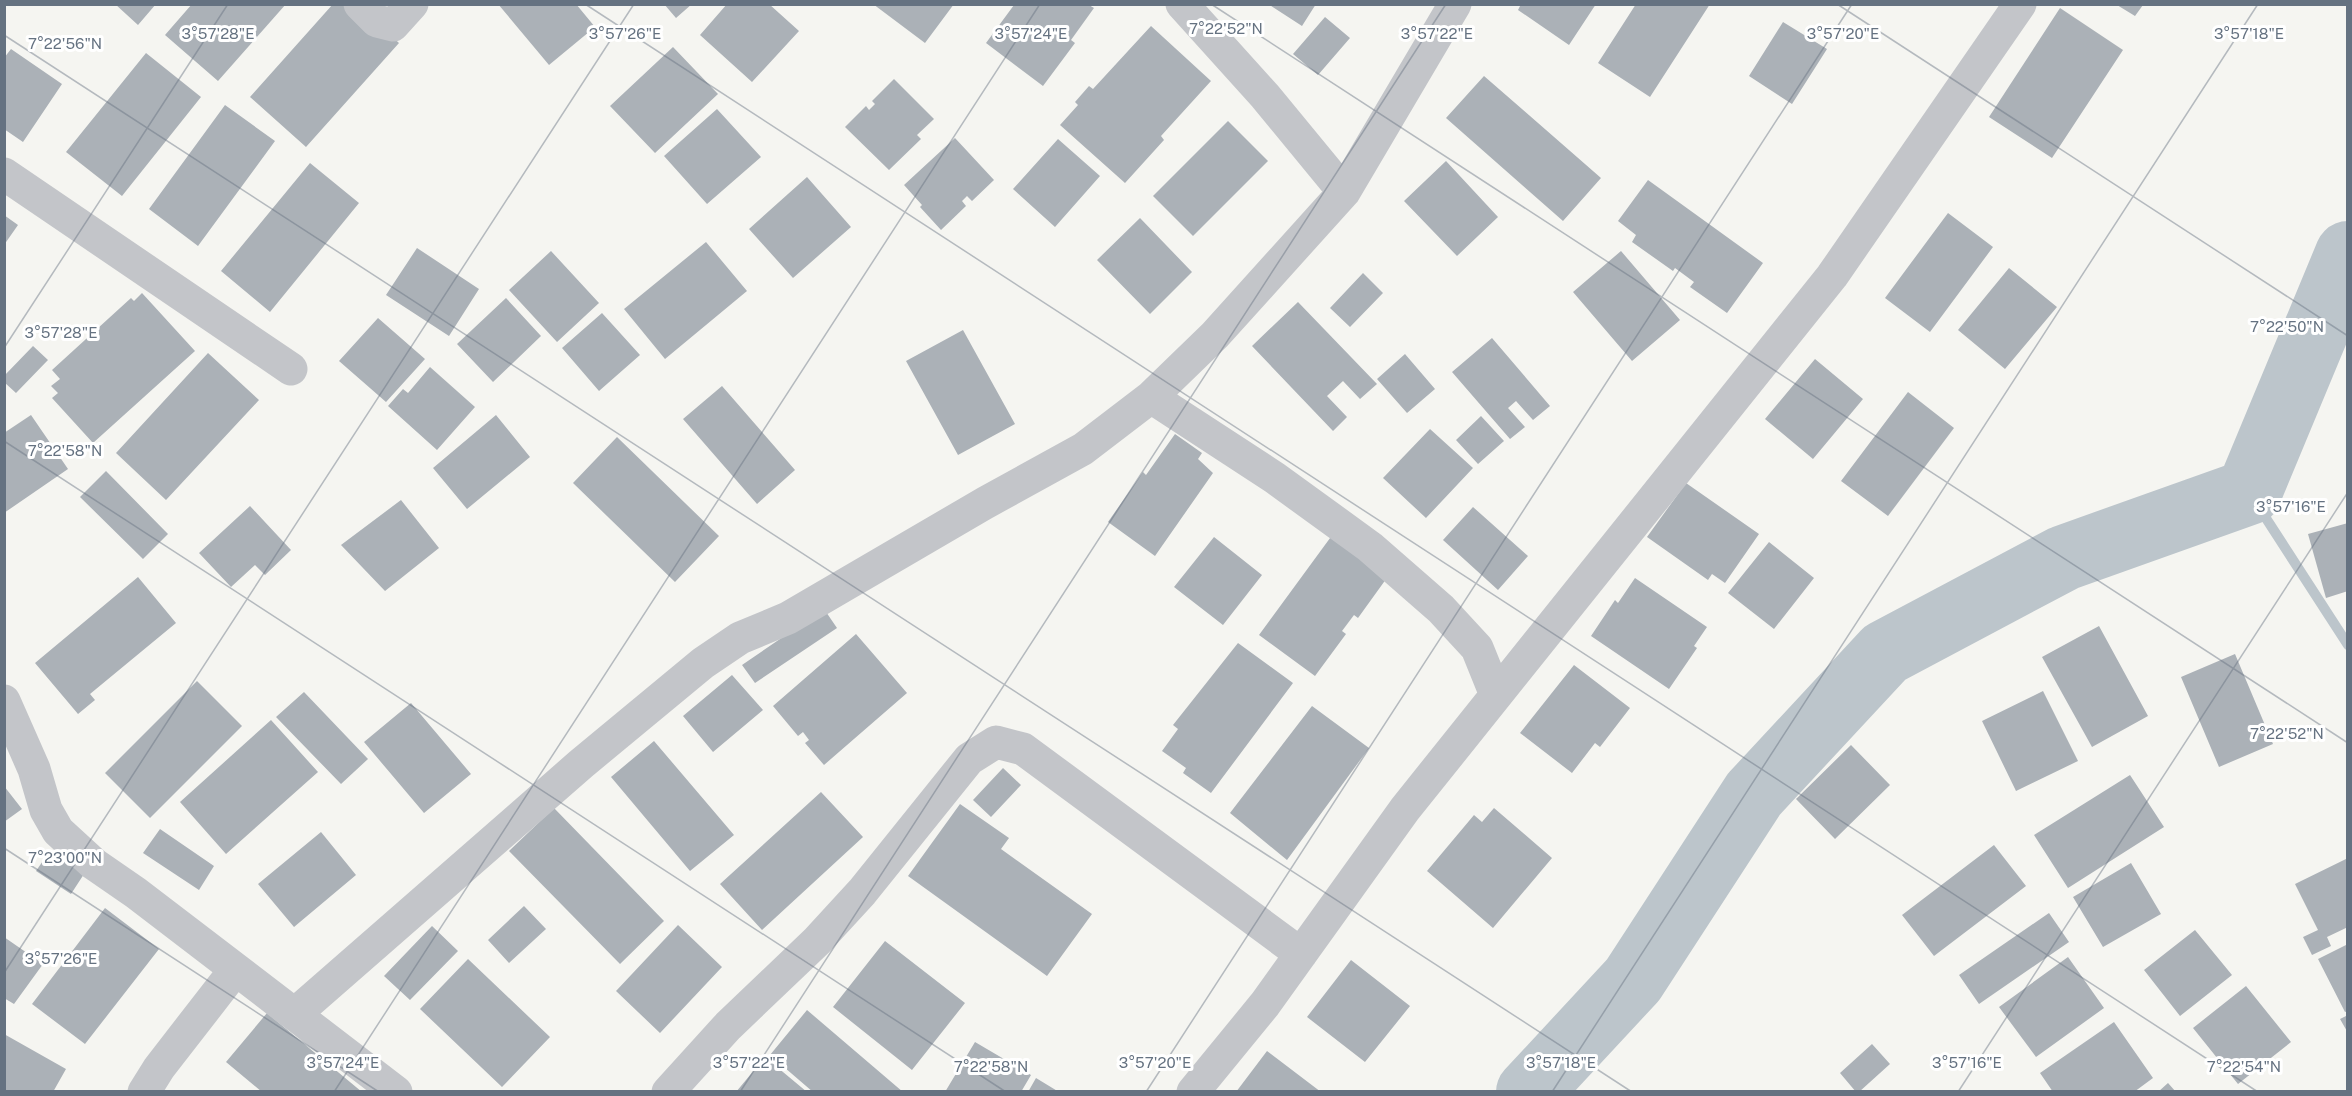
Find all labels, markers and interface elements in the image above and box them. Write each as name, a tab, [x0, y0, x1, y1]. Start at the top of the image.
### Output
text: 7°22'52"N	[1189, 20, 1263, 37]
text: 3°57'28"E	[181, 25, 255, 42]
text: 3°57'26"E	[589, 25, 661, 42]
text: 3°57'24"E	[995, 25, 1067, 42]
text: 3°57'22"E	[1401, 25, 1473, 42]
text: 3°57'20"E	[1807, 25, 1879, 42]
text: 3°57'18"E	[2214, 25, 2284, 42]
text: 7°22'56"N	[28, 35, 102, 52]
text: 7°22'50"N	[2250, 318, 2324, 335]
text: 3°57'28"E	[24, 324, 98, 341]
text: 7°22'58"N	[28, 442, 102, 459]
text: 3°57'16"E	[2256, 498, 2326, 515]
text: 7°22'52"N	[2250, 725, 2324, 742]
text: 7°23'00"N	[28, 849, 102, 866]
text: 3°57'26"E	[25, 950, 97, 967]
text: 3°57'24"E	[307, 1054, 379, 1071]
text: 3°57'22"E	[713, 1054, 785, 1071]
text: 3°57'20"E	[1119, 1054, 1191, 1071]
text: 3°57'18"E	[1526, 1054, 1596, 1071]
text: 3°57'16"E	[1932, 1054, 2002, 1071]
text: 7°22'58"N	[954, 1058, 1028, 1075]
text: 7°22'54"N	[2207, 1058, 2281, 1075]

